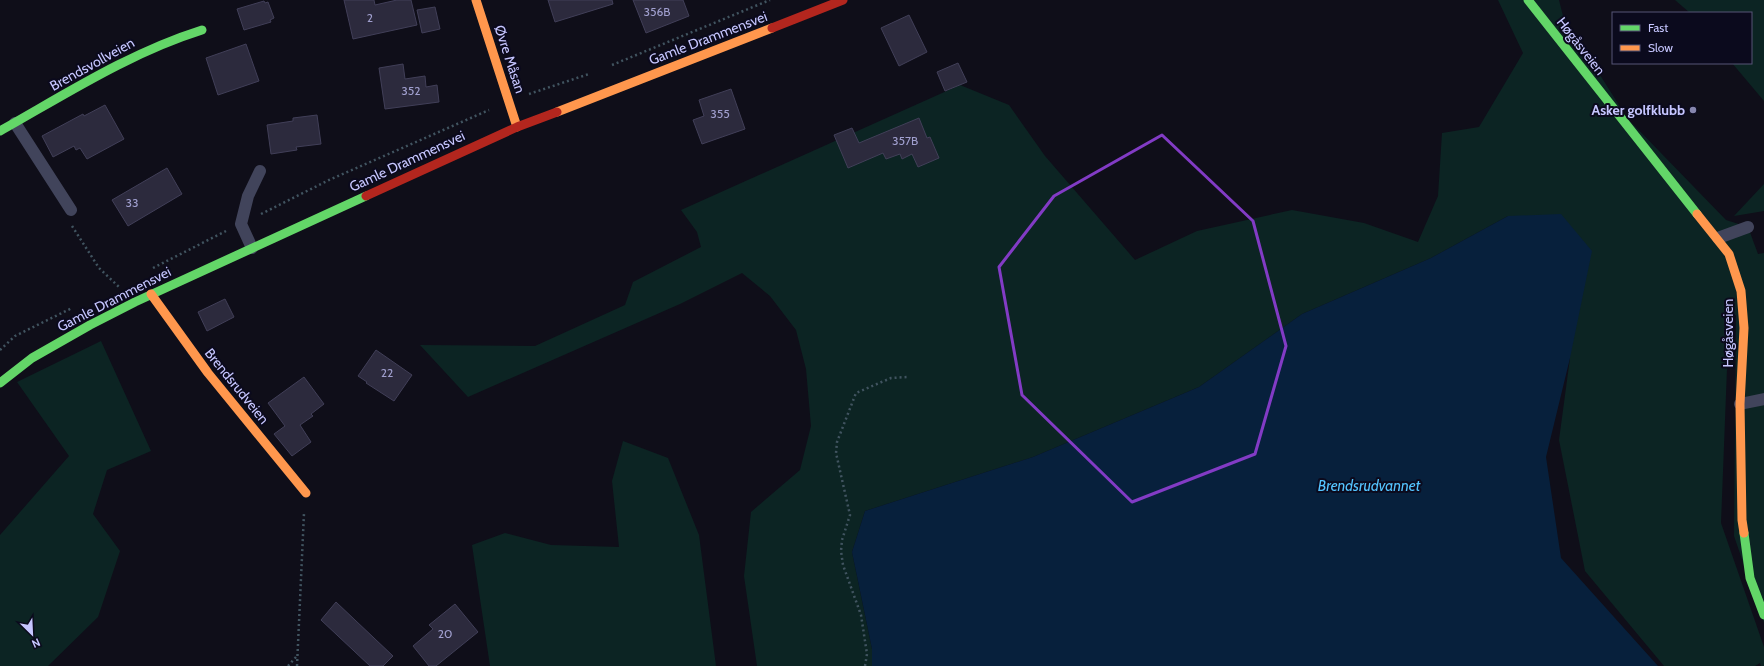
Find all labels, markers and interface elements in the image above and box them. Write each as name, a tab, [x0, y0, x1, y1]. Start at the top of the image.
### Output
house number: 356B	[644, 4, 670, 19]
street label: Gamle Drammensvei	[646, 7, 770, 69]
house number: 2	[367, 10, 373, 25]
legend	[1612, 12, 1752, 64]
street label: Høgåsveien	[1553, 13, 1609, 79]
text: Fast	[1648, 20, 1668, 35]
street label: Øvre Måsan	[491, 23, 530, 96]
street label: Brendsvollveien	[47, 33, 138, 95]
text: Slow	[1648, 40, 1673, 55]
house number: 352	[401, 83, 421, 98]
place label: Asker golfklubb	[1591, 101, 1685, 119]
marker: Asker golfklubb	[1688, 105, 1698, 115]
house number: 355	[710, 106, 730, 121]
street label: Gamle Drammensvei	[346, 126, 468, 196]
house number: 357B	[892, 133, 918, 148]
house number: 33	[126, 195, 138, 210]
street label: Gamle Drammensvei	[54, 263, 174, 335]
street label: Høgåsveien	[1719, 298, 1737, 367]
street label: Brendsrudveien	[201, 344, 273, 428]
house number: 22	[381, 365, 393, 380]
water label: Brendsrudvannet	[1318, 477, 1421, 495]
north arrow	[12, 614, 52, 654]
house number: 20	[438, 626, 452, 641]
text: N	[30, 635, 42, 651]

